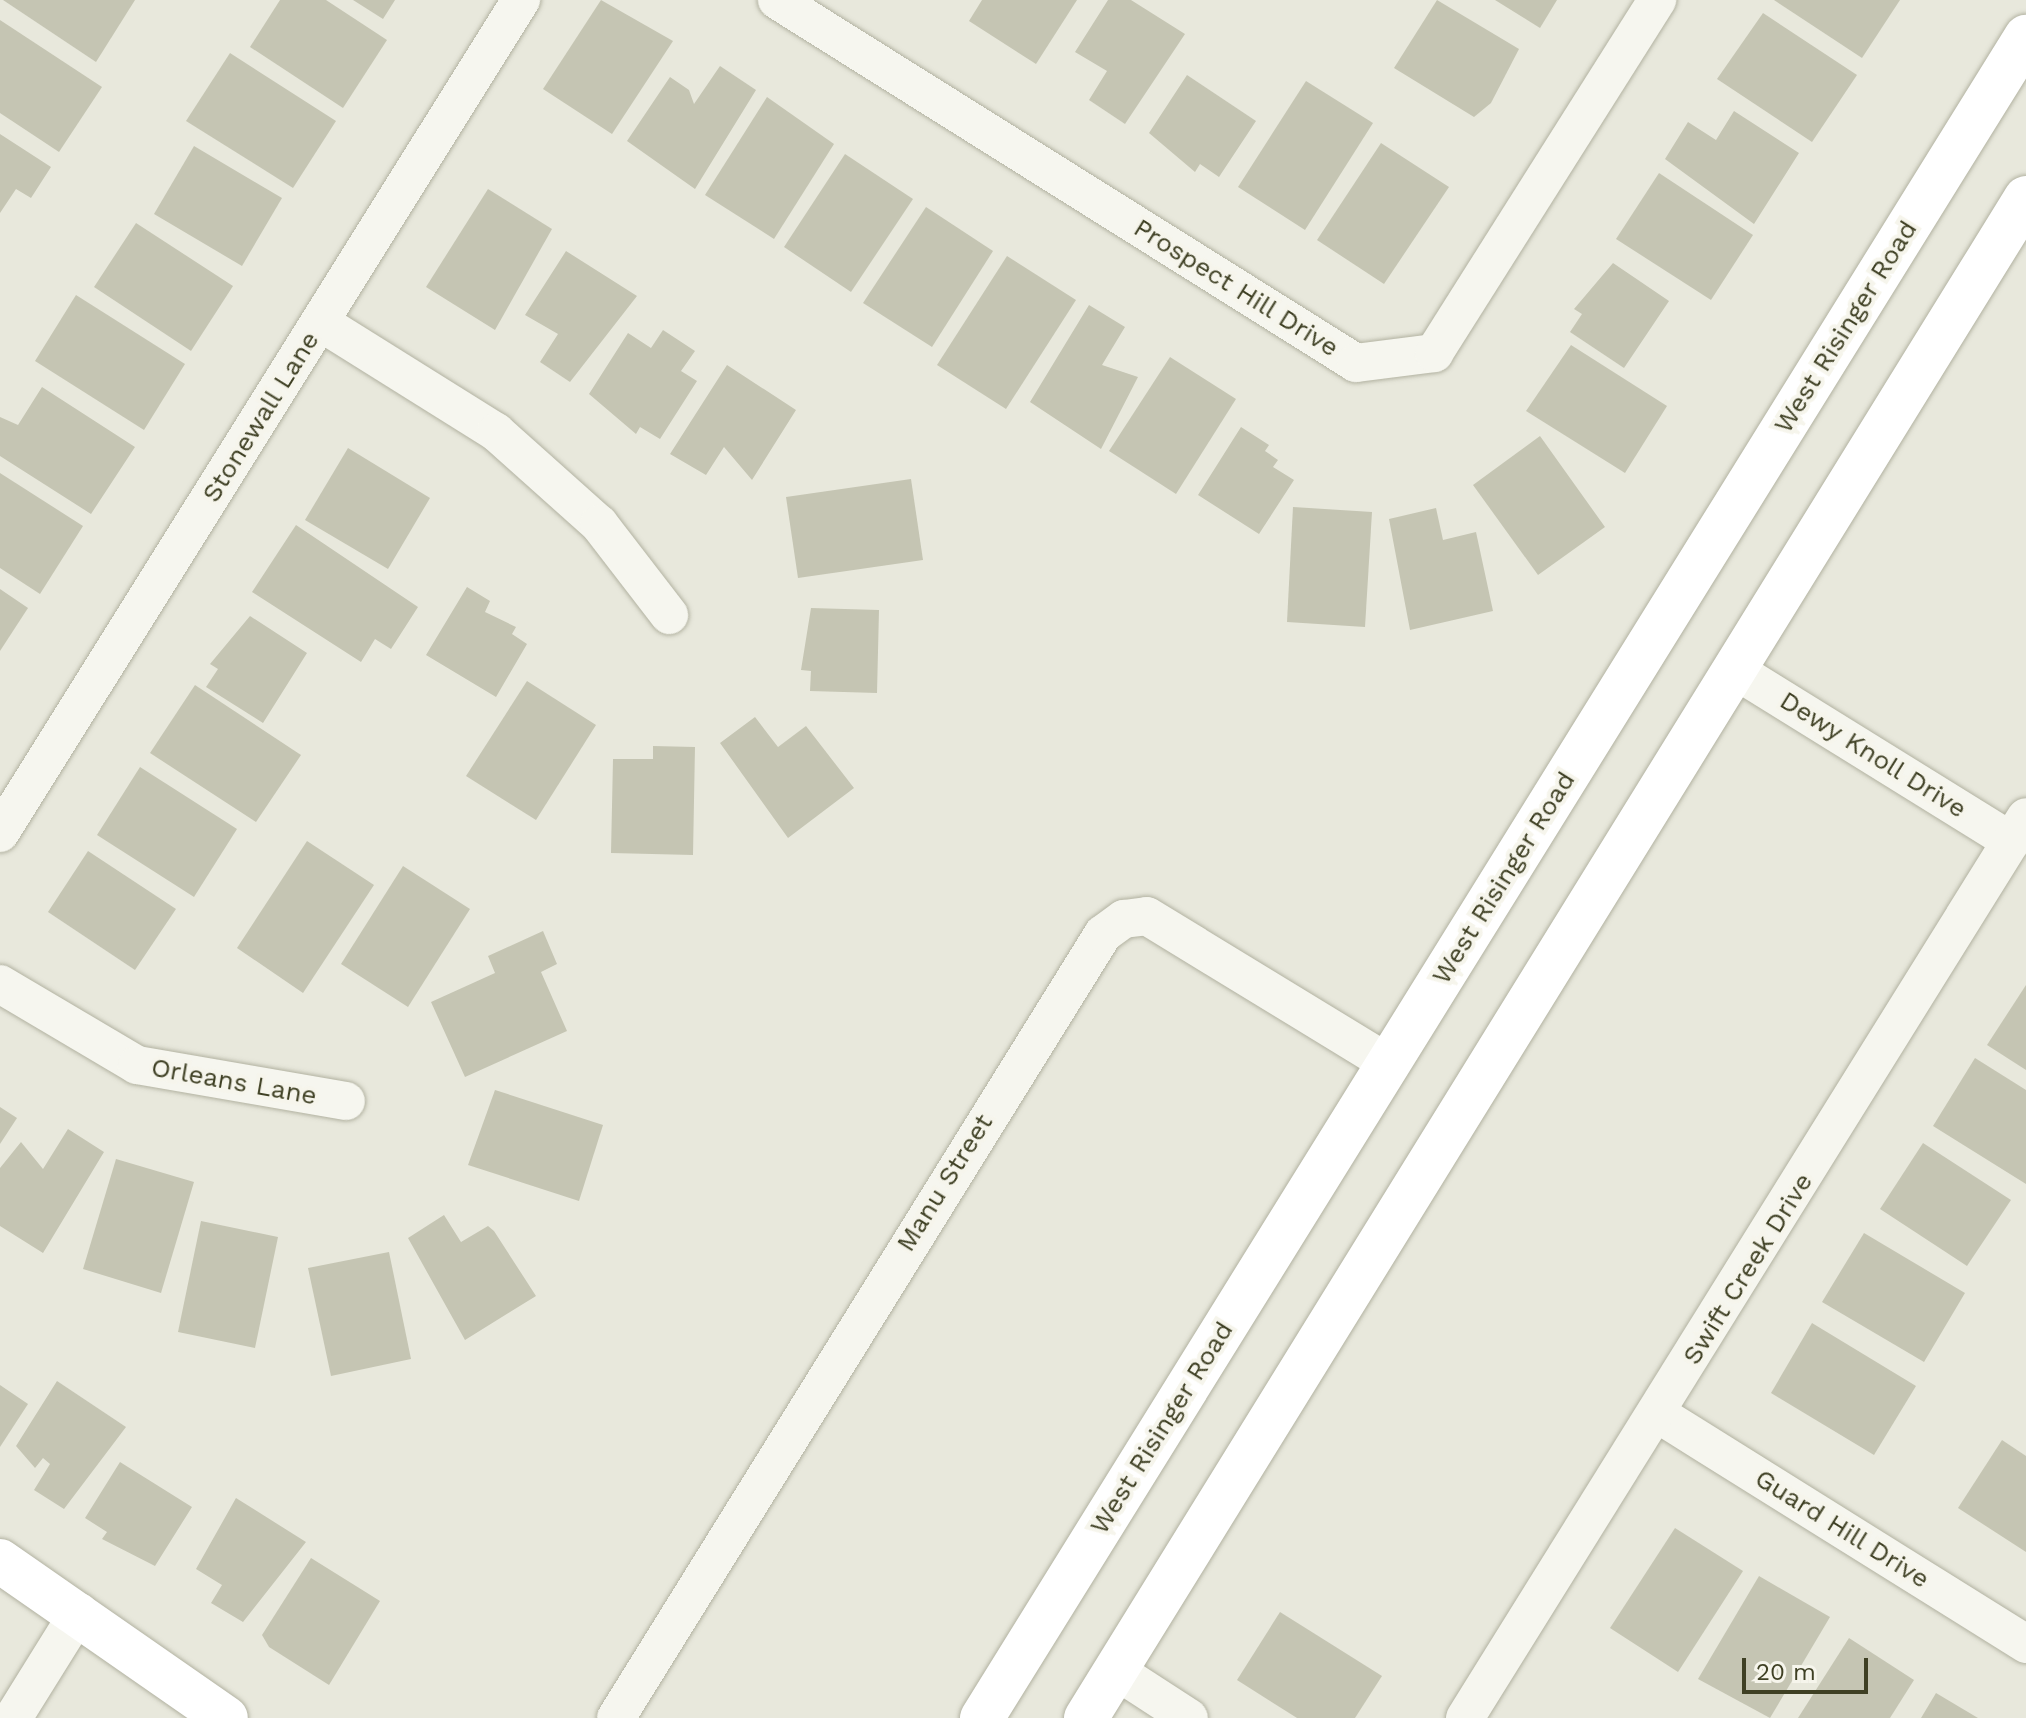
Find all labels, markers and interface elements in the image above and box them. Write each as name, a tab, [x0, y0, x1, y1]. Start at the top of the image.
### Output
street label: Prospect Hill Drive	[1127, 212, 1345, 364]
street label: West Risinger Road	[1768, 215, 1924, 439]
street label: Stonewall Lane	[196, 326, 326, 508]
street label: Dewy Knoll Drive	[1773, 685, 1973, 825]
street label: West Risinger Road	[1426, 766, 1582, 990]
street label: Orleans Lane	[149, 1052, 319, 1112]
street label: Manu Street	[890, 1109, 1000, 1257]
street label: Swift Creek Drive	[1676, 1167, 1820, 1371]
street label: West Risinger Road	[1084, 1316, 1240, 1540]
street label: Guard Hill Drive	[1749, 1463, 1935, 1595]
scale bar	[1746, 1642, 1872, 1692]
text: 20 m	[1756, 1658, 1816, 1686]

